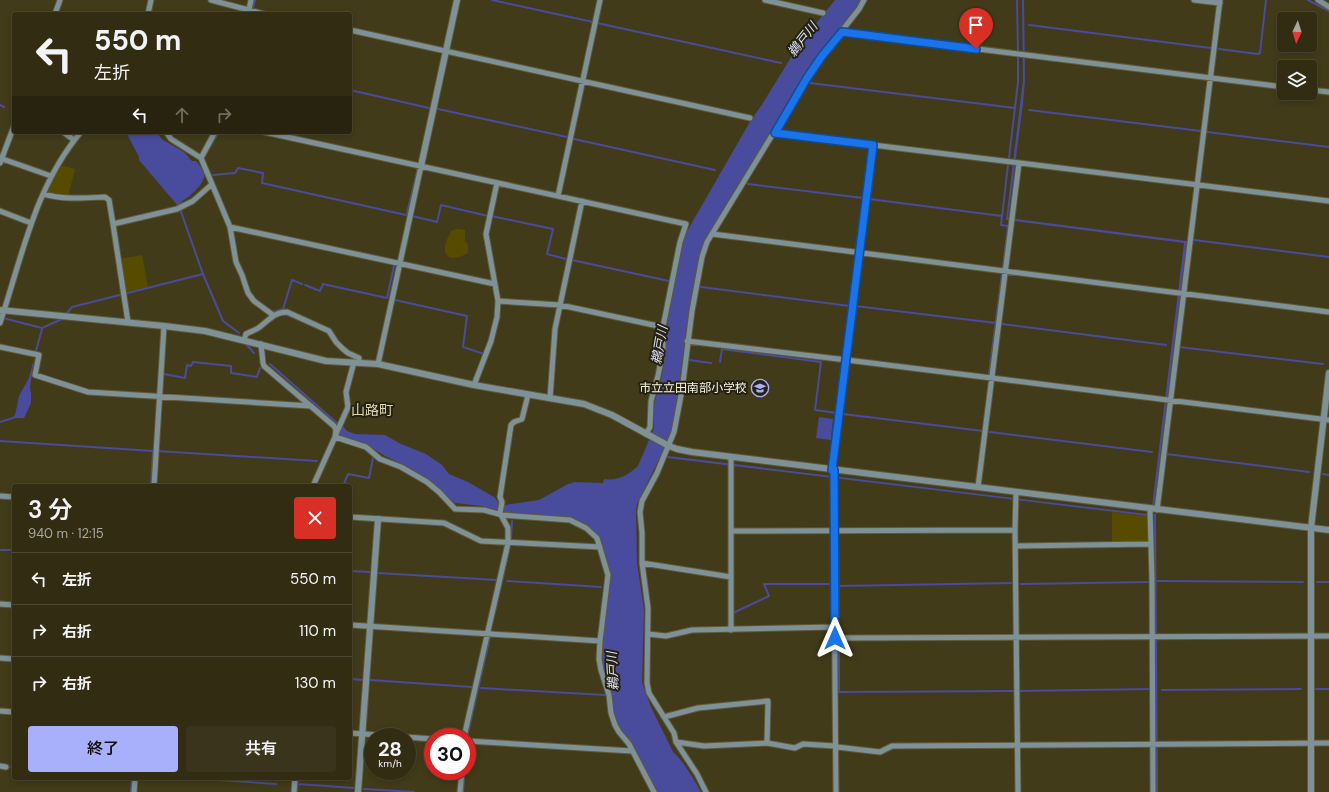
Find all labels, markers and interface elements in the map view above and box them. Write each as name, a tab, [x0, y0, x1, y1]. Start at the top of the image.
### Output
pin	[959, 8, 993, 49]
north arrow	[1277, 12, 1317, 52]
map controls	[1277, 12, 1317, 100]
icon: arrive	[965, 14, 987, 36]
water label: 鵜戸川	[784, 17, 822, 60]
text: 550 m	[94, 22, 181, 59]
icon: left	[28, 28, 80, 80]
button: layers	[1277, 60, 1317, 100]
text: 左折	[94, 61, 130, 85]
icon: left	[129, 104, 151, 126]
icon: ahead	[171, 104, 193, 126]
icon: right	[213, 104, 235, 126]
water label: 鵜戸川	[648, 322, 672, 366]
school or university icon: 市立立田南部小学校	[750, 378, 770, 398]
place label: 市立立田南部小学校	[639, 380, 747, 396]
district label: 山路町	[351, 401, 393, 419]
text: 3 分	[28, 494, 72, 525]
button: close	[294, 497, 336, 539]
text: 940 m · 12:15	[28, 525, 104, 542]
icon: left	[28, 568, 50, 590]
text: 550 m	[290, 569, 336, 589]
text: 左折	[62, 570, 92, 590]
position arrow	[814, 617, 856, 659]
icon: right	[28, 620, 50, 642]
text: 110 m	[299, 621, 336, 641]
text: 右折	[62, 622, 92, 642]
water label: 鵜戸川	[603, 649, 622, 691]
icon: right	[28, 672, 50, 694]
text: 130 m	[295, 673, 336, 693]
text: 右折	[62, 674, 92, 694]
button: 終了	[28, 726, 178, 772]
button: 共有	[186, 726, 336, 772]
speed limit sign: 30	[424, 728, 476, 780]
text: 28	[378, 736, 402, 762]
text: km/h	[378, 757, 402, 770]

